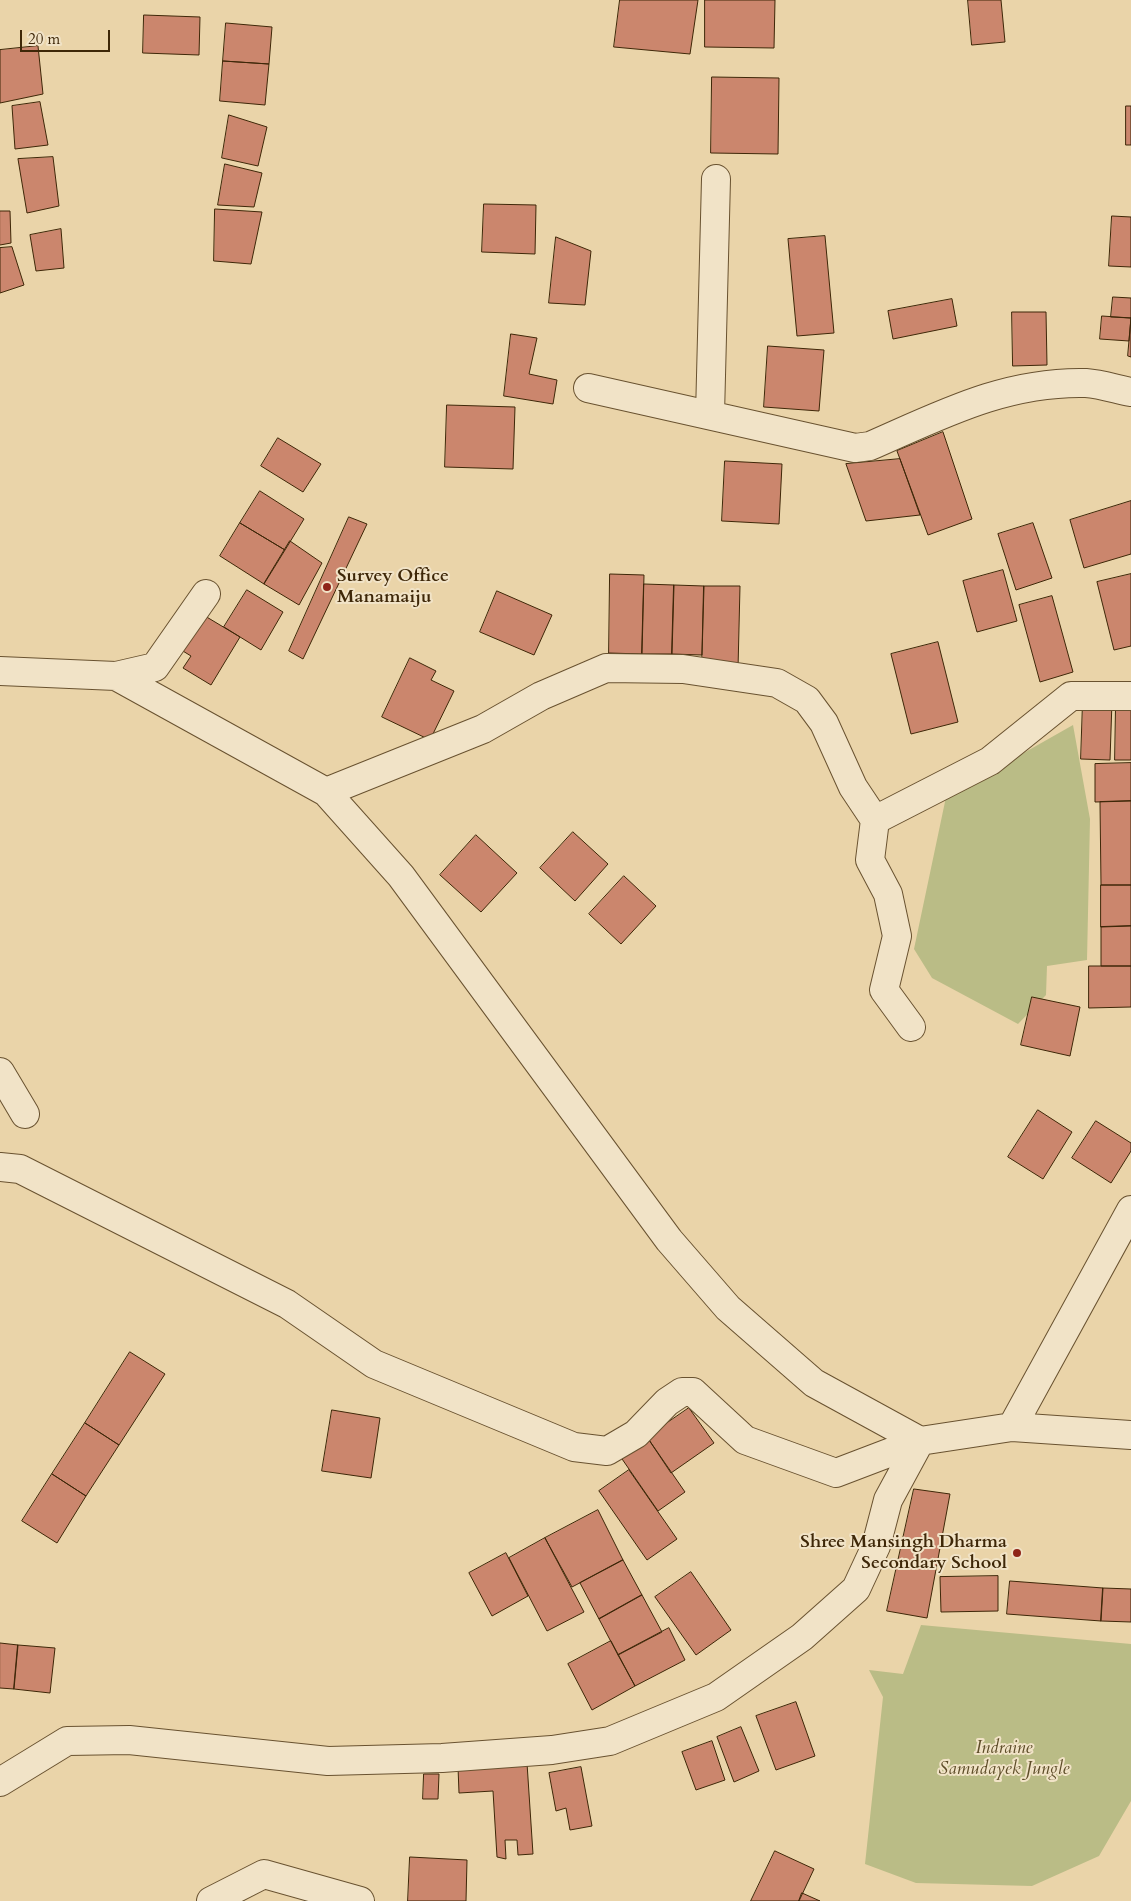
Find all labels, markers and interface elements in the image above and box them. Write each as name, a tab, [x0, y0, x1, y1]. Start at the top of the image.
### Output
scale bar	[22, 20, 112, 52]
text: 20 m	[28, 29, 60, 49]
place label: Survey Office Manamaiju	[337, 566, 449, 608]
marker: Survey Office Manamaiju	[321, 581, 333, 593]
place label: Shree Mansingh Dharma Secondary School	[800, 1532, 1007, 1575]
marker: Shree Mansingh Dharma Secondary School	[1011, 1547, 1023, 1559]
park label: Indraine Samudayek Jungle	[938, 1738, 1070, 1780]

